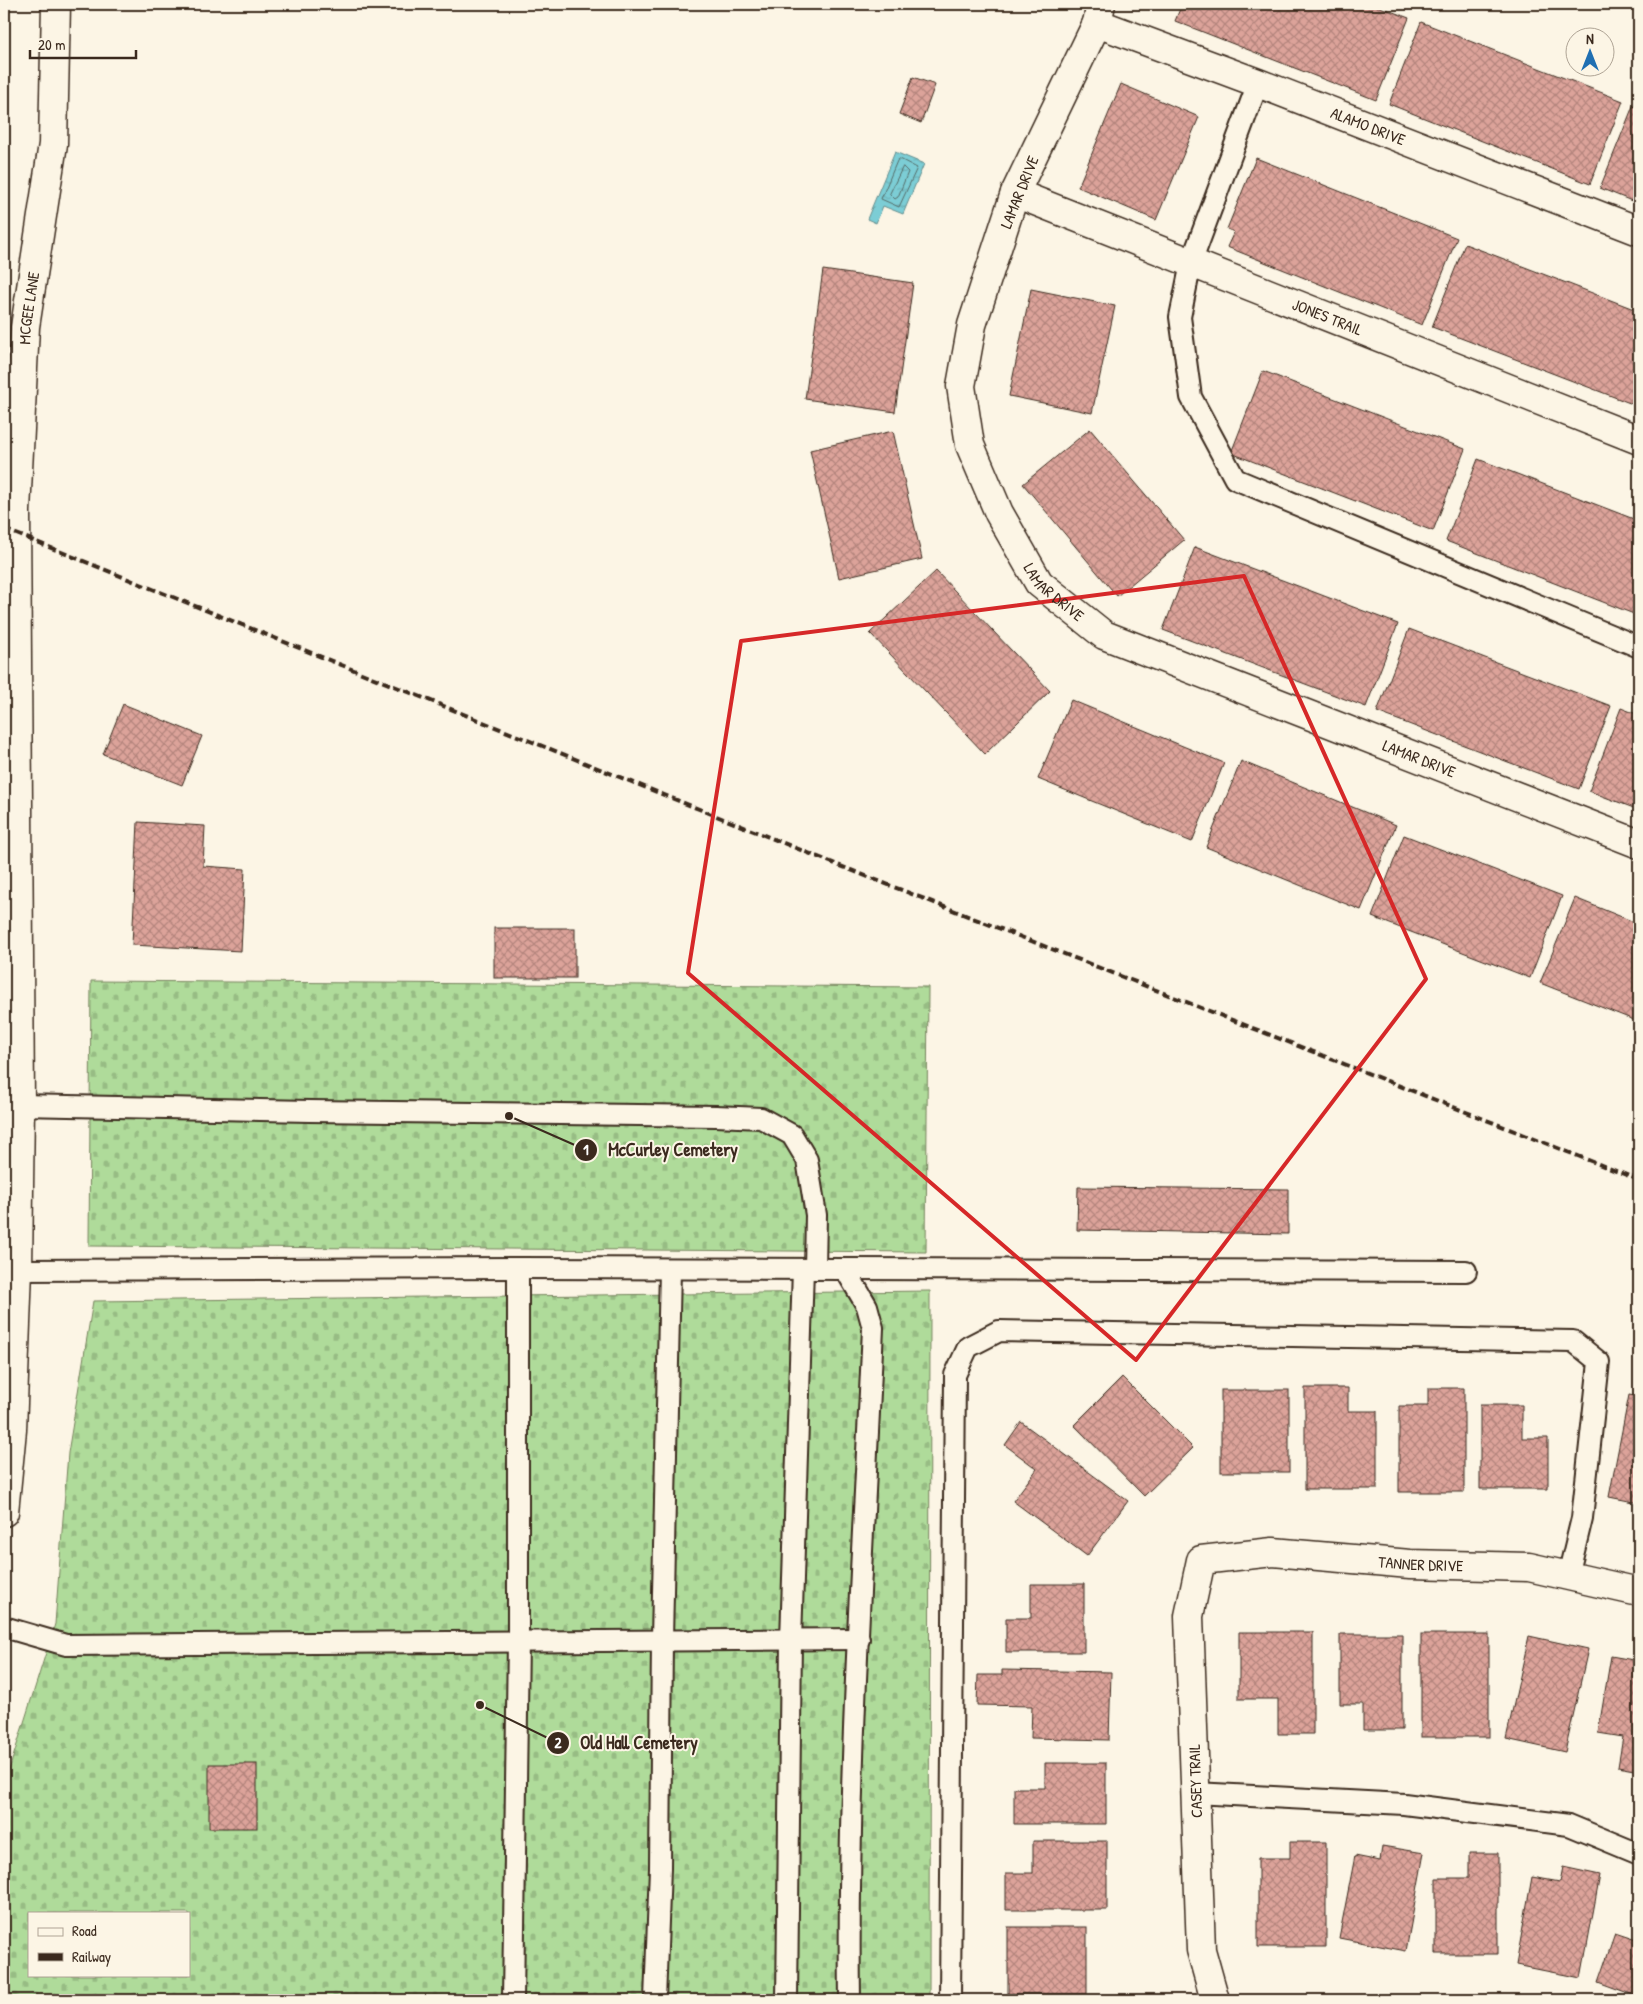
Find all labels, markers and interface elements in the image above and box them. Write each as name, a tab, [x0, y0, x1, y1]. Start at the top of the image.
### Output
scale bar	[30, 28, 136, 60]
north arrow	[1566, 28, 1616, 78]
text: N	[1586, 29, 1594, 48]
text: 20 m	[38, 34, 65, 55]
street label: ALAMO DRIVE	[1328, 101, 1409, 150]
street label: LAMAR DRIVE	[994, 152, 1044, 232]
street label: MCGEE LANE	[13, 270, 44, 345]
street label: JONES TRAIL	[1289, 293, 1366, 340]
street label: LAMAR DRIVE	[1019, 559, 1089, 626]
street label: LAMAR DRIVE	[1380, 734, 1459, 782]
callout: McCurley Cemetery	[573, 1134, 748, 1167]
text: McCurley Cemetery	[608, 1137, 738, 1163]
text: 1	[583, 1139, 589, 1160]
street label: TANNER DRIVE	[1377, 1550, 1463, 1576]
callout: Old Hall Cemetery	[545, 1726, 708, 1759]
text: Old Hall Cemetery	[580, 1730, 698, 1756]
text: 2	[554, 1732, 562, 1753]
street label: CASEY TRAIL	[1183, 1744, 1207, 1818]
legend	[28, 1912, 190, 1976]
text: Road	[72, 1920, 97, 1941]
text: Railway	[72, 1946, 111, 1967]

